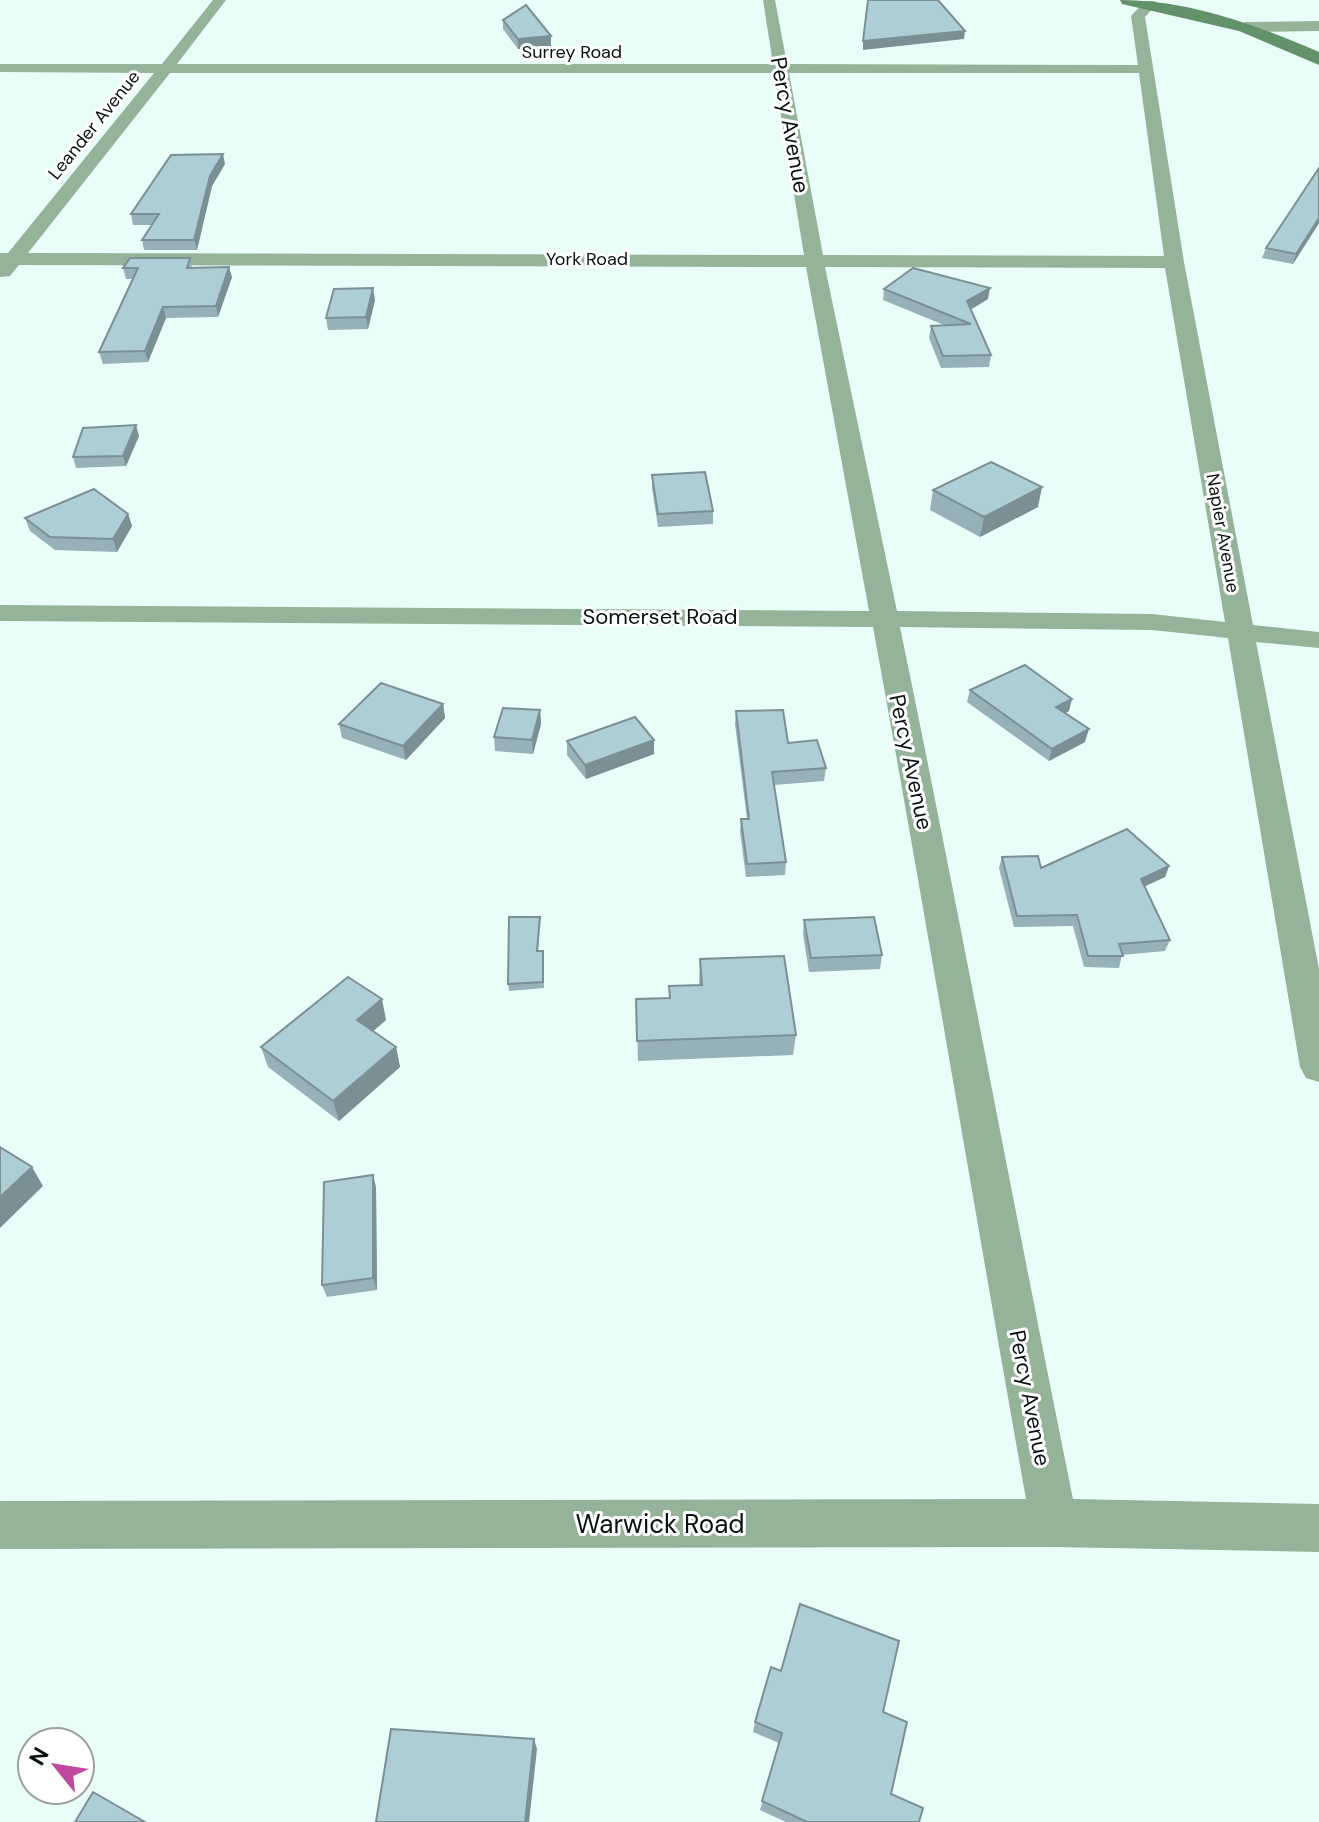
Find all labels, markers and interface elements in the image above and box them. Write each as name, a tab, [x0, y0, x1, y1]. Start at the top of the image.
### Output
street label: Surrey Road	[522, 40, 622, 64]
street label: Percy Avenue	[764, 55, 816, 195]
street label: Leander Avenue	[43, 66, 145, 184]
street label: York Road	[546, 247, 628, 271]
street label: Napier Avenue	[1201, 472, 1245, 594]
street label: Somerset Road	[583, 602, 737, 631]
street label: Percy Avenue	[882, 692, 940, 832]
street label: Percy Avenue	[1003, 1328, 1057, 1468]
street label: Warwick Road	[575, 1507, 745, 1541]
north arrow	[16, 1726, 96, 1806]
text: N	[23, 1742, 56, 1770]

